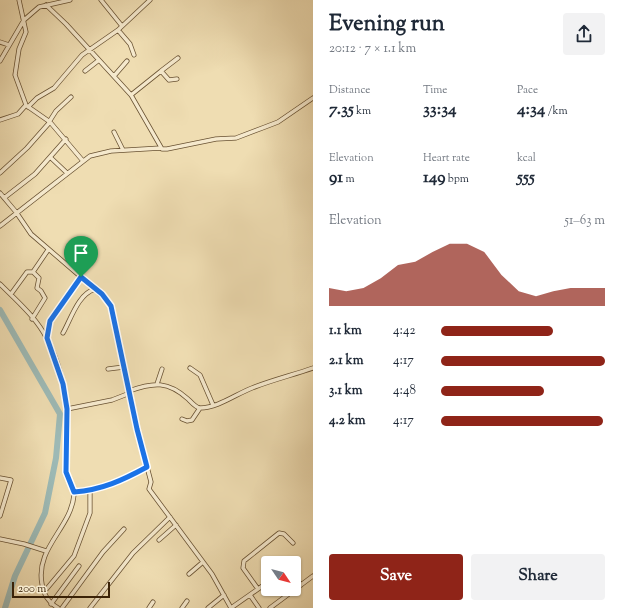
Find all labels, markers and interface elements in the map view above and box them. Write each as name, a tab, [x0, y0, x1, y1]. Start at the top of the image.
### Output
text: Evening run	[329, 9, 445, 41]
button: share	[563, 13, 605, 55]
text: 20:12 · 7 × 1.1 km	[329, 40, 416, 58]
text: Distance	[329, 82, 370, 98]
text: Time	[423, 82, 447, 98]
text: Pace	[517, 82, 538, 98]
text: 7.35	[329, 98, 354, 122]
text: 33:34	[423, 98, 457, 122]
text: 4:34	[517, 98, 545, 122]
text: km	[354, 103, 371, 119]
text: /km	[545, 103, 568, 119]
text: Elevation	[329, 150, 374, 166]
text: Heart rate	[423, 150, 470, 166]
text: kcal	[517, 150, 536, 166]
text: 91	[329, 166, 343, 190]
text: 149	[423, 166, 445, 190]
text: 555	[517, 166, 535, 190]
text: m	[343, 171, 355, 187]
text: bpm	[445, 171, 469, 187]
text: Elevation	[329, 212, 382, 230]
text: 51–63 m	[565, 212, 605, 230]
pin	[64, 236, 98, 277]
icon: arrive	[70, 242, 92, 264]
text: 1.1 km	[329, 322, 362, 340]
text: 4:42	[393, 322, 416, 340]
text: 2.1 km	[329, 352, 363, 370]
text: 4:17	[393, 352, 414, 370]
text: 3.1 km	[329, 382, 363, 400]
text: 4:48	[393, 382, 416, 400]
text: 4.2 km	[329, 412, 366, 430]
text: 4:17	[393, 412, 414, 430]
button: Save	[329, 554, 463, 600]
button: Share	[471, 554, 605, 600]
north arrow	[261, 556, 301, 596]
map controls	[261, 556, 301, 596]
scale bar	[12, 580, 110, 599]
text: 200 m	[18, 581, 46, 597]

